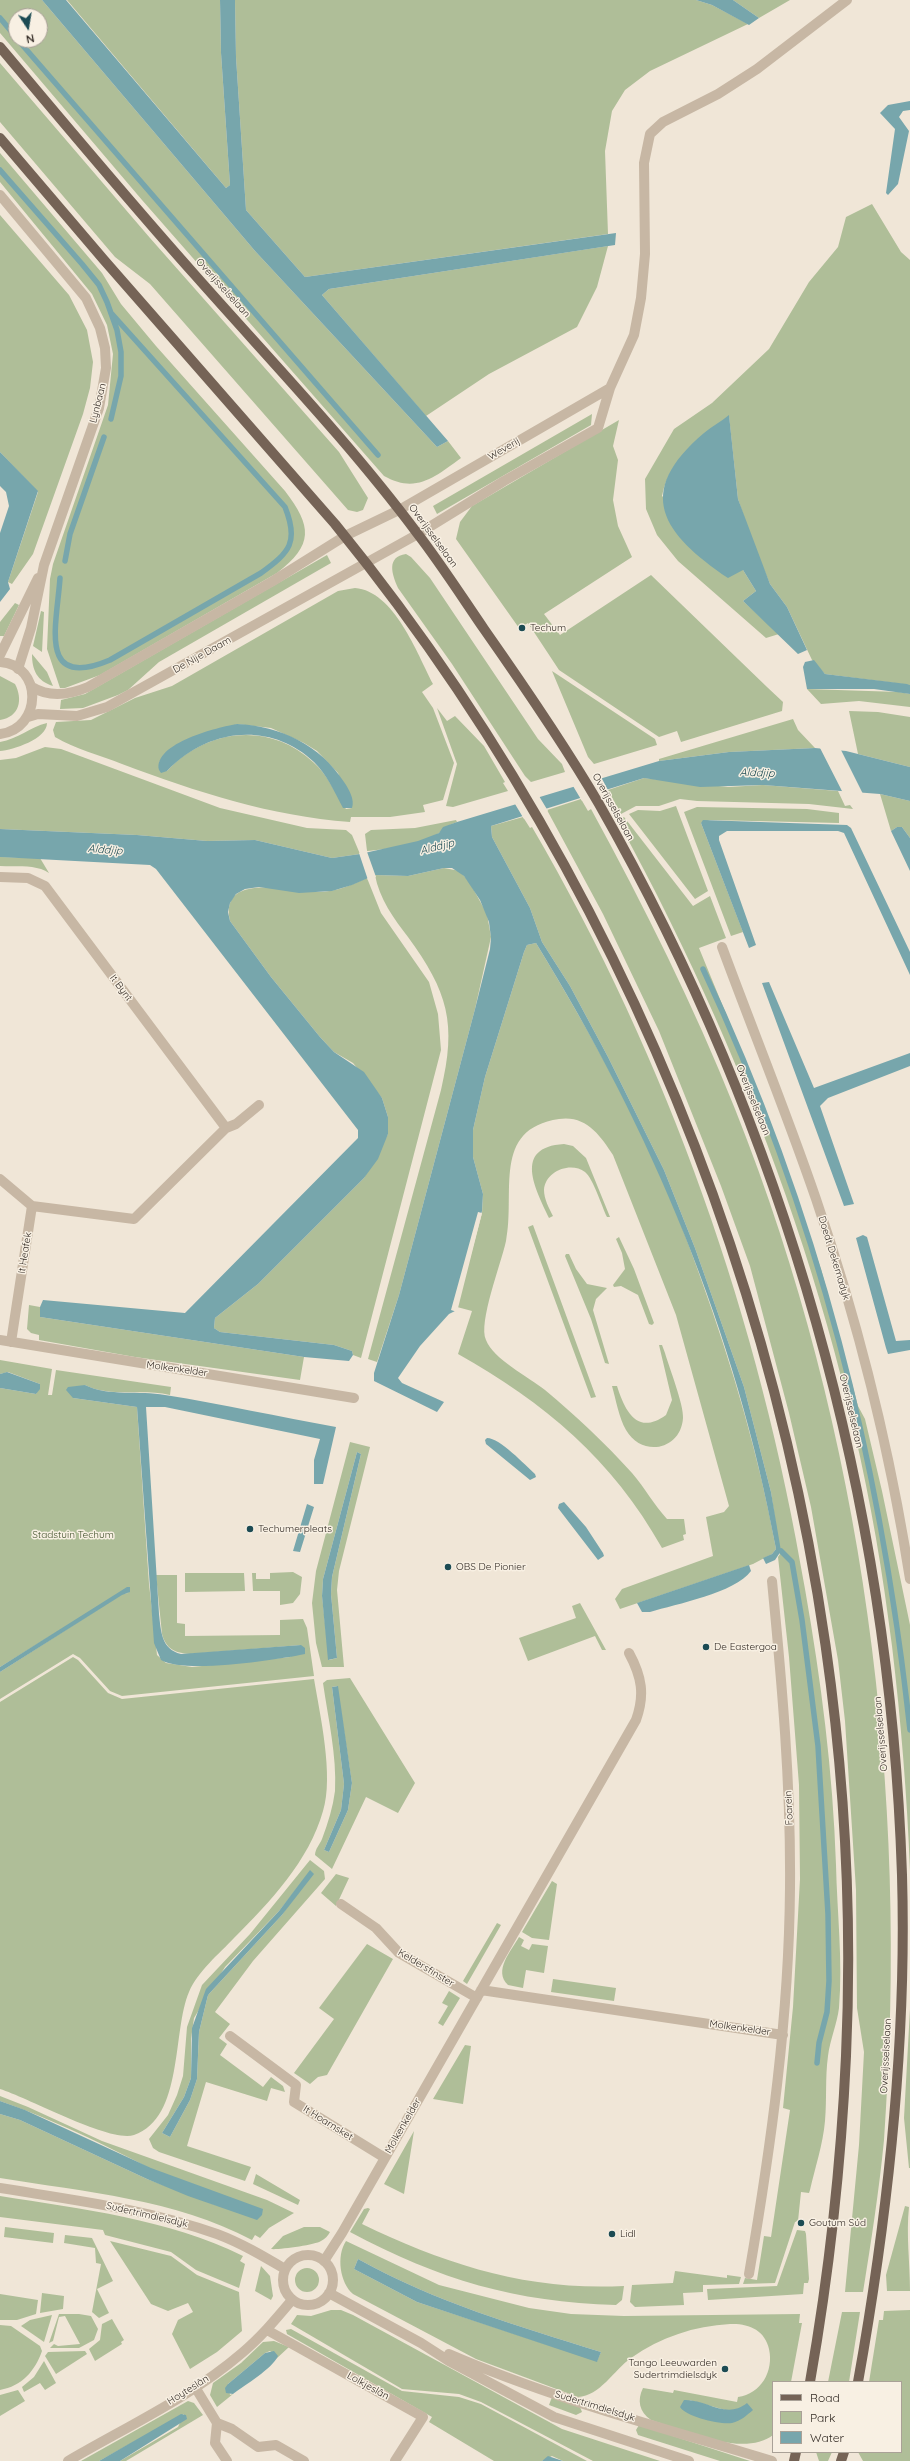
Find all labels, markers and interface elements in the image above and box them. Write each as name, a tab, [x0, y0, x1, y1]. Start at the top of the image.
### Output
north arrow	[8, 8, 48, 48]
text: N	[25, 31, 36, 46]
street label: Overijsselselaan	[193, 256, 253, 320]
street label: Lynbaan	[87, 382, 109, 424]
street label: Weverij	[486, 435, 522, 463]
street label: Overijsselselaan	[406, 502, 460, 570]
place label: Techum	[530, 622, 566, 634]
marker: Techum	[517, 623, 527, 633]
street label: De Nije Daam	[171, 634, 233, 676]
water label: Alddjip	[739, 766, 775, 780]
street label: Overijsselselaan	[590, 771, 636, 843]
water label: Alddjip	[418, 836, 456, 858]
water label: Alddjip	[87, 842, 123, 858]
street label: It Bynt	[107, 972, 135, 1004]
street label: Overijsselselaan	[733, 1063, 773, 1137]
street label: Doedt Dekemadyk	[816, 1215, 852, 1301]
street label: It Heafek	[16, 1231, 34, 1275]
street label: Molkenkelder	[146, 1359, 208, 1379]
street label: Overijsselselaan	[837, 1373, 865, 1449]
place label: Techumerpleats	[258, 1523, 332, 1535]
marker: Techumerpleats	[245, 1524, 255, 1534]
park label: Stadstuin Techum	[32, 1529, 114, 1541]
place label: OBS De Pionier	[456, 1561, 526, 1573]
marker: OBS De Pionier	[443, 1562, 453, 1572]
place label: De Eastergoa	[714, 1641, 777, 1653]
marker: De Eastergoa	[701, 1642, 711, 1652]
street label: Overijsselselaan	[872, 1696, 890, 1772]
street label: Foarein	[782, 1790, 796, 1826]
street label: Keldersfinster	[396, 1946, 456, 1990]
street label: Molkenkelder	[709, 2018, 771, 2038]
street label: Overijsselselaan	[878, 2018, 894, 2094]
street label: Molkenkelder	[382, 2096, 424, 2156]
street label: It Hoarnsket	[301, 2103, 355, 2143]
street label: Sudertrimdielsdyk	[105, 2200, 189, 2230]
place label: Goutum Súd	[809, 2217, 866, 2229]
marker: Goutum Súd	[796, 2218, 806, 2228]
place label: Lidl	[620, 2228, 636, 2240]
marker: Lidl	[607, 2229, 617, 2239]
place label: Tango Leeuwarden Sudertrimdielsdyk	[628, 2357, 717, 2380]
marker: Tango Leeuwarden Sudertrimdielsdyk	[720, 2364, 730, 2374]
street label: Lolkjeslân	[345, 2370, 391, 2402]
street label: Hoyteslân	[165, 2373, 211, 2407]
legend	[772, 2381, 902, 2453]
street label: Sudertrimdielsdyk	[553, 2388, 637, 2424]
text: Road	[810, 2390, 840, 2405]
text: Park	[810, 2410, 835, 2425]
text: Water	[810, 2430, 844, 2445]

